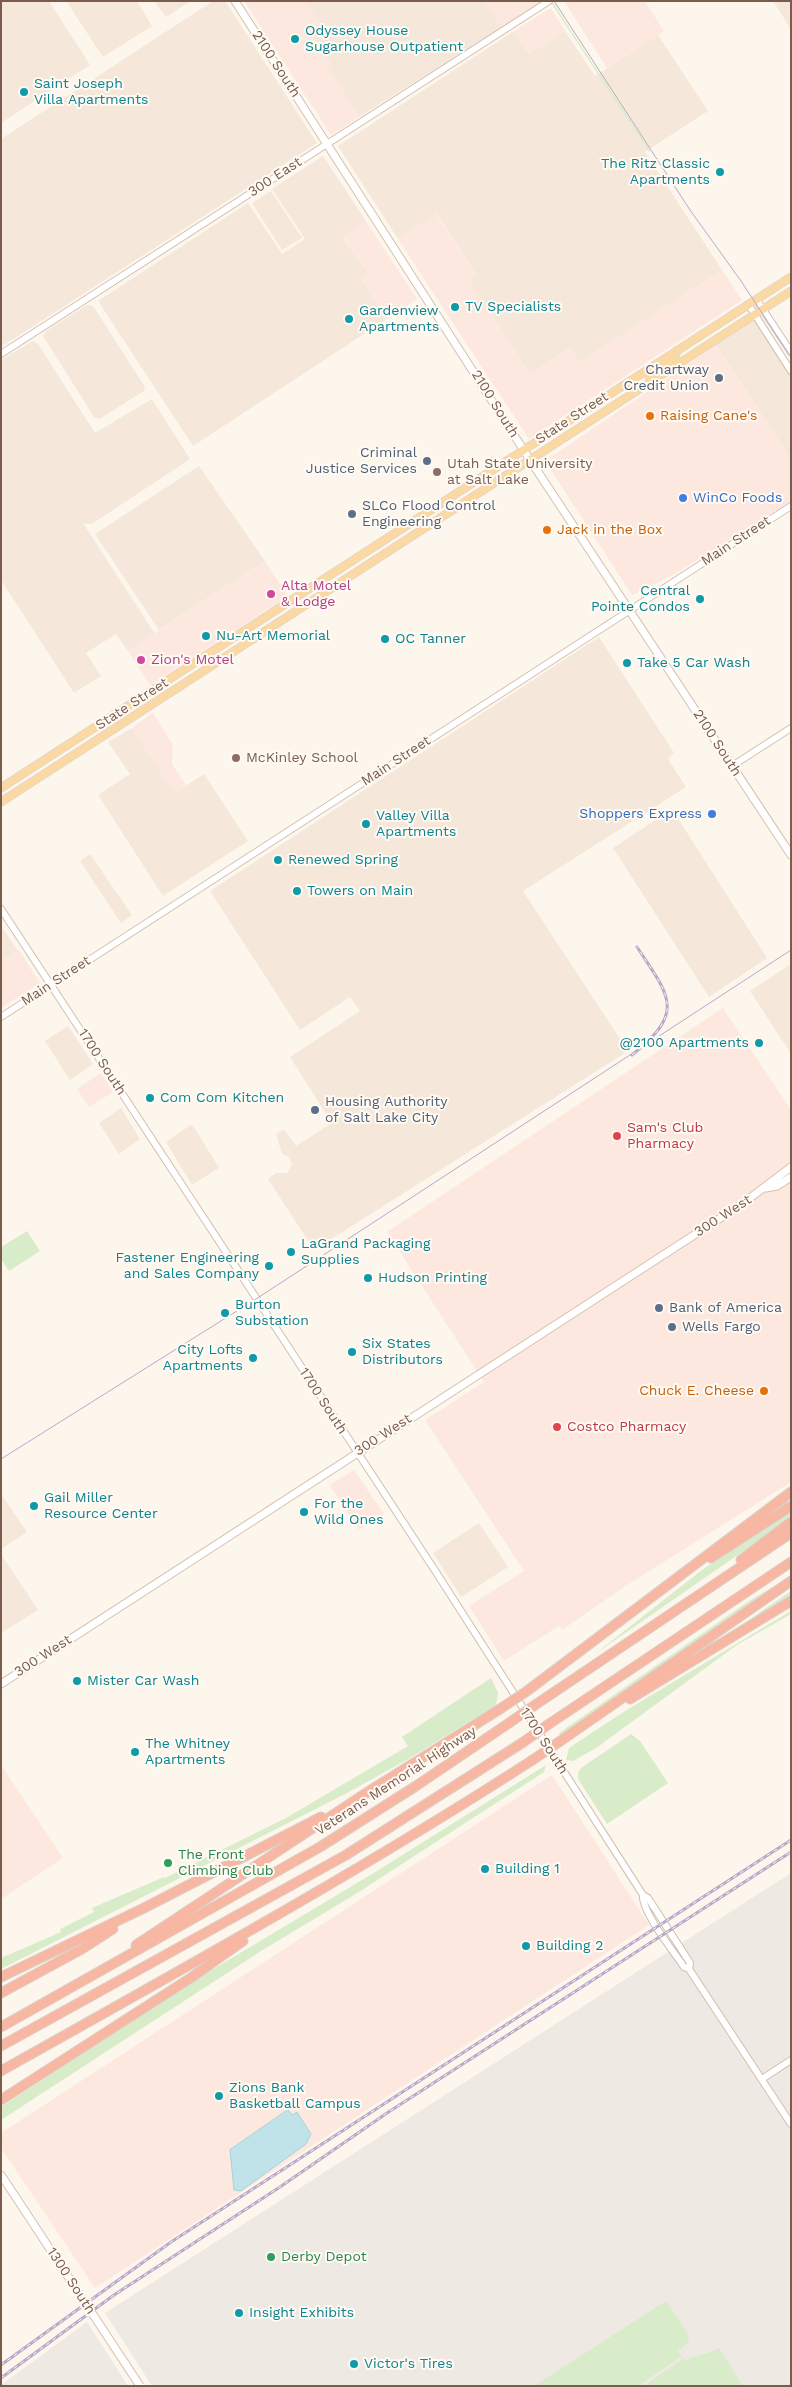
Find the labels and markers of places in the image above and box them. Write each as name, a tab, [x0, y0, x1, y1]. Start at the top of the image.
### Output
place label: Odyssey House Sugarhouse Outpatient	[305, 23, 463, 56]
marker: Odyssey House Sugarhouse Outpatient	[289, 33, 301, 45]
place label: Saint Joseph Villa Apartments	[34, 76, 148, 108]
marker: Saint Joseph Villa Apartments	[18, 86, 30, 98]
place label: The Ritz Classic Apartments	[601, 156, 710, 188]
marker: The Ritz Classic Apartments	[714, 166, 726, 178]
place label: TV Specialists	[465, 299, 561, 315]
marker: TV Specialists	[449, 301, 461, 313]
place label: Gardenview Apartments	[359, 303, 439, 336]
marker: Gardenview Apartments	[343, 313, 355, 325]
place label: Chartway Credit Union	[623, 362, 709, 394]
marker: Chartway Credit Union	[713, 372, 725, 384]
place label: Raising Cane's	[660, 408, 757, 424]
marker: Raising Cane's	[644, 410, 656, 422]
place label: Criminal Justice Services	[306, 445, 417, 478]
marker: Criminal Justice Services	[421, 455, 433, 467]
place label: Utah State University at Salt Lake	[447, 456, 593, 488]
marker: Utah State University at Salt Lake	[431, 466, 443, 478]
place label: WinCo Foods	[693, 490, 782, 506]
marker: WinCo Foods	[677, 492, 689, 504]
place label: SLCo Flood Control Engineering	[362, 498, 496, 530]
marker: SLCo Flood Control Engineering	[346, 508, 358, 520]
place label: Jack in the Box	[557, 522, 662, 538]
marker: Jack in the Box	[541, 524, 553, 536]
place label: Alta Motel & Lodge	[281, 578, 351, 610]
place label: Central Pointe Condos	[591, 583, 690, 616]
marker: Alta Motel & Lodge	[265, 588, 277, 600]
marker: Central Pointe Condos	[694, 593, 706, 605]
place label: Nu-Art Memorial	[216, 628, 330, 644]
marker: Nu-Art Memorial	[200, 630, 212, 642]
place label: OC Tanner	[395, 631, 466, 647]
marker: OC Tanner	[379, 633, 391, 645]
place label: Zion's Motel	[151, 652, 234, 668]
marker: Zion's Motel	[135, 654, 147, 666]
place label: Take 5 Car Wash	[637, 655, 750, 671]
marker: Take 5 Car Wash	[621, 657, 633, 669]
place label: McKinley School	[246, 750, 358, 766]
marker: McKinley School	[230, 752, 242, 764]
place label: Shoppers Express	[579, 806, 702, 822]
place label: Valley Villa Apartments	[376, 808, 456, 840]
marker: Shoppers Express	[706, 808, 718, 820]
marker: Valley Villa Apartments	[360, 818, 372, 830]
place label: Renewed Spring	[288, 852, 398, 868]
marker: Renewed Spring	[272, 854, 284, 866]
place label: Towers on Main	[307, 883, 413, 899]
marker: Towers on Main	[291, 885, 303, 897]
place label: @2100 Apartments	[619, 1035, 749, 1051]
marker: @2100 Apartments	[753, 1037, 765, 1049]
place label: Com Com Kitchen	[160, 1090, 284, 1106]
marker: Com Com Kitchen	[144, 1092, 156, 1104]
place label: Housing Authority of Salt Lake City	[325, 1094, 447, 1126]
marker: Housing Authority of Salt Lake City	[309, 1104, 321, 1116]
place label: Sam's Club Pharmacy	[627, 1120, 703, 1152]
marker: Sam's Club Pharmacy	[611, 1130, 623, 1142]
place label: LaGrand Packaging Supplies	[301, 1236, 430, 1268]
marker: LaGrand Packaging Supplies	[285, 1246, 297, 1258]
place label: Fastener Engineering and Sales Company	[116, 1250, 259, 1282]
marker: Fastener Engineering and Sales Company	[263, 1260, 275, 1272]
place label: Hudson Printing	[378, 1270, 487, 1286]
marker: Hudson Printing	[362, 1272, 374, 1284]
place label: Burton Substation	[235, 1297, 309, 1330]
place label: Bank of America	[669, 1300, 782, 1316]
marker: Bank of America	[653, 1302, 665, 1314]
marker: Burton Substation	[219, 1307, 231, 1319]
place label: Wells Fargo	[682, 1319, 761, 1335]
marker: Wells Fargo	[666, 1321, 678, 1333]
place label: Six States Distributors	[362, 1336, 443, 1368]
place label: City Lofts Apartments	[163, 1342, 243, 1374]
marker: Six States Distributors	[346, 1346, 358, 1358]
marker: City Lofts Apartments	[247, 1352, 259, 1364]
place label: Chuck E. Cheese	[639, 1383, 754, 1399]
marker: Chuck E. Cheese	[758, 1385, 770, 1397]
place label: Costco Pharmacy	[567, 1419, 686, 1435]
marker: Costco Pharmacy	[551, 1421, 563, 1433]
place label: Gail Miller Resource Center	[44, 1490, 158, 1522]
place label: For the Wild Ones	[314, 1496, 384, 1528]
marker: Gail Miller Resource Center	[28, 1500, 40, 1512]
marker: For the Wild Ones	[298, 1506, 310, 1518]
place label: Mister Car Wash	[87, 1673, 199, 1689]
marker: Mister Car Wash	[71, 1675, 83, 1687]
place label: The Whitney Apartments	[145, 1736, 230, 1768]
marker: The Whitney Apartments	[129, 1746, 141, 1758]
place label: The Front Climbing Club	[178, 1847, 274, 1880]
marker: The Front Climbing Club	[162, 1857, 174, 1869]
place label: Building 1	[495, 1861, 560, 1877]
marker: Building 1	[479, 1863, 491, 1875]
place label: Building 2	[536, 1938, 603, 1954]
marker: Building 2	[520, 1940, 532, 1952]
place label: Zions Bank Basketball Campus	[229, 2080, 361, 2112]
marker: Zions Bank Basketball Campus	[213, 2090, 225, 2102]
place label: Derby Depot	[281, 2249, 367, 2265]
marker: Derby Depot	[265, 2251, 277, 2263]
place label: Insight Exhibits	[249, 2305, 354, 2321]
marker: Insight Exhibits	[233, 2307, 245, 2319]
place label: Victor's Tires	[364, 2356, 453, 2372]
marker: Victor's Tires	[348, 2358, 360, 2370]

